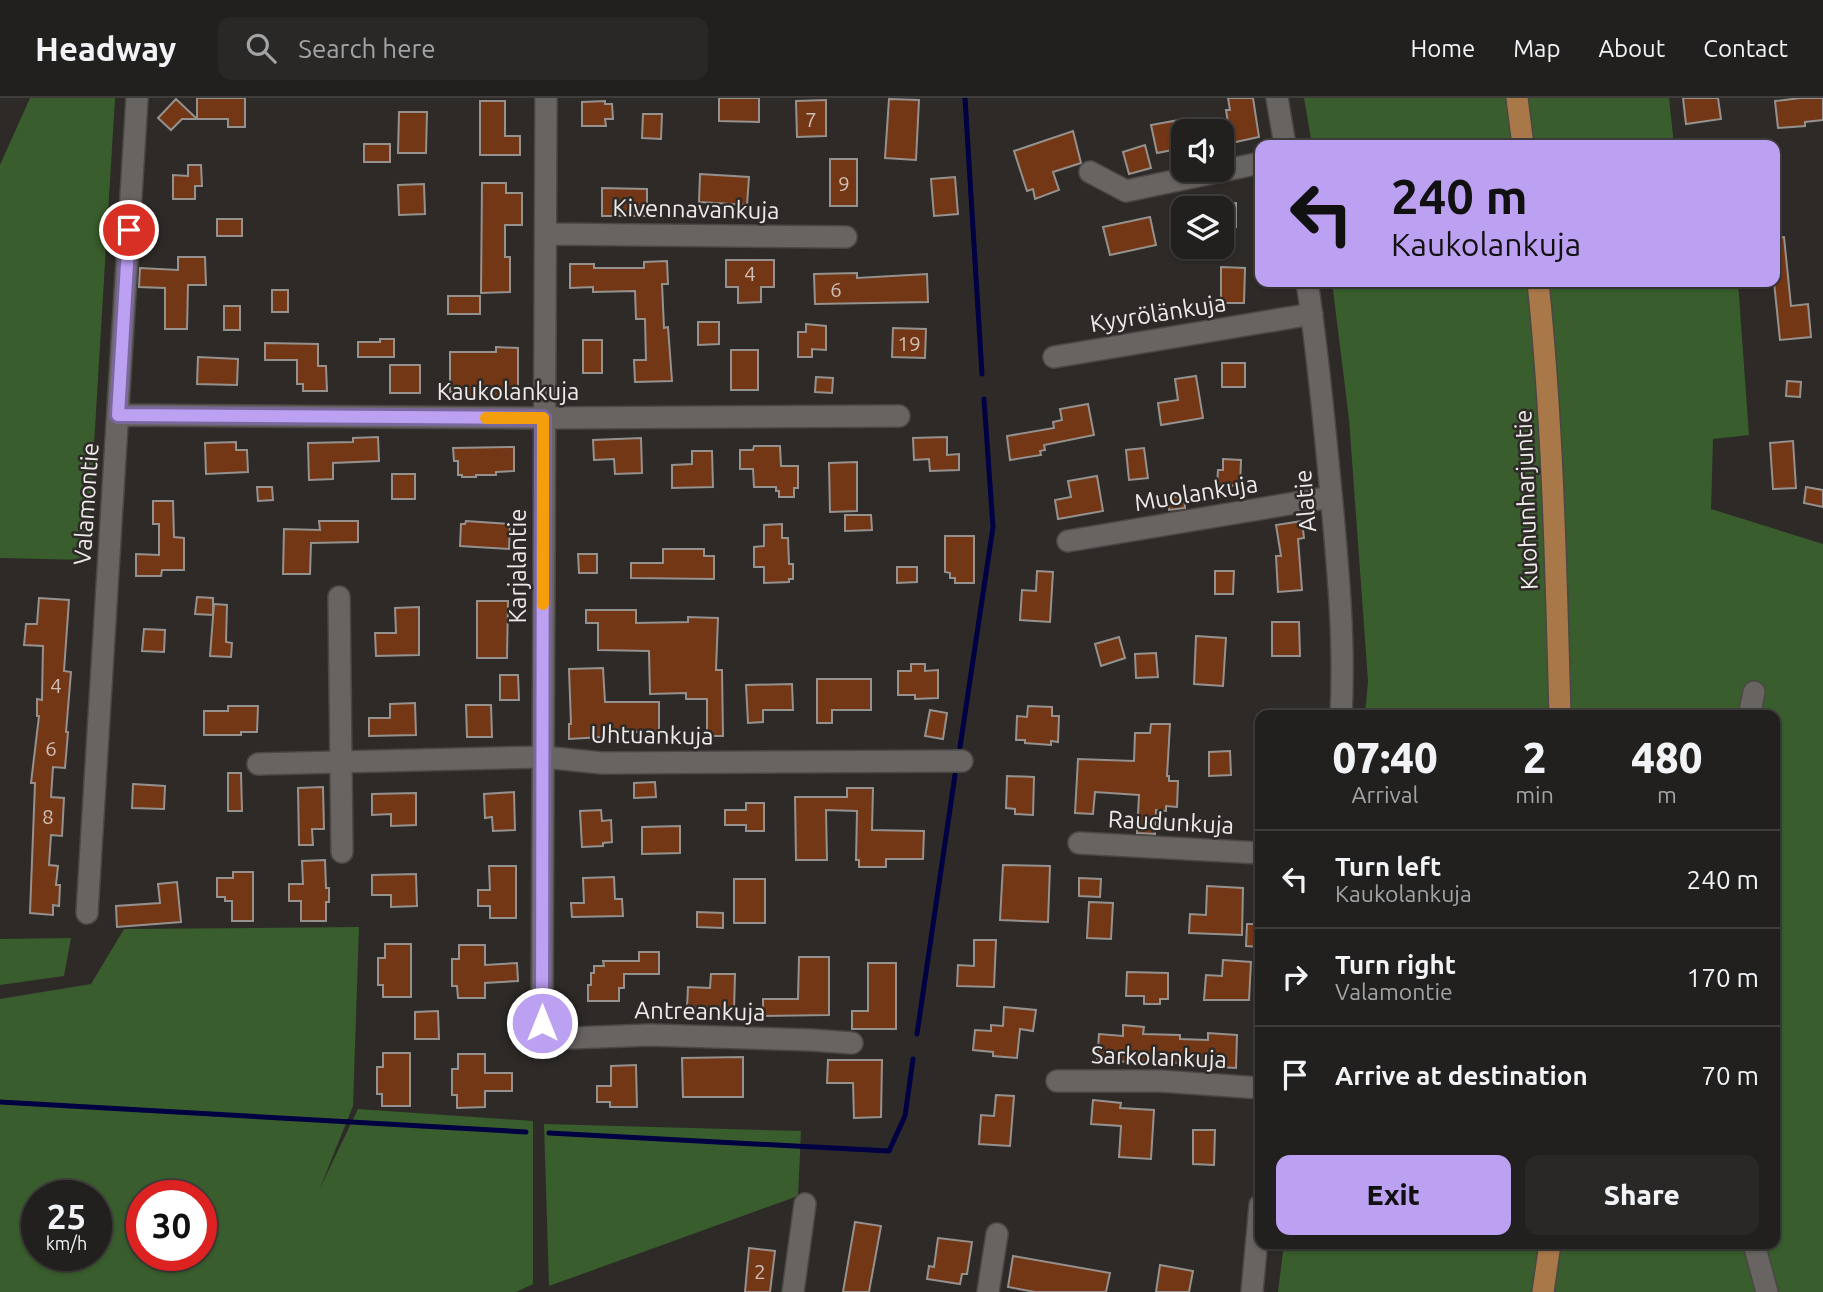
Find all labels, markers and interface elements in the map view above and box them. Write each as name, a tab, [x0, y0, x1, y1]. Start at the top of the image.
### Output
search box	[218, 17, 708, 80]
icon: search	[242, 29, 280, 67]
text: Headway	[35, 30, 176, 67]
text: Search here	[298, 34, 436, 63]
text: Home	[1410, 35, 1475, 62]
text: Map	[1513, 35, 1560, 62]
text: About	[1598, 35, 1665, 62]
text: Contact	[1703, 35, 1788, 62]
house number: 7	[805, 107, 817, 131]
map controls	[1171, 119, 1234, 259]
button: sound	[1171, 119, 1234, 182]
icon: left	[1276, 168, 1367, 259]
text: 240 m	[1391, 168, 1528, 223]
house number: 9	[838, 171, 850, 195]
street label: Kivennavankuja	[612, 194, 780, 224]
button: layers	[1171, 196, 1234, 259]
pin	[99, 200, 159, 260]
icon: arrive	[110, 211, 148, 249]
text: Kaukolankuja	[1391, 226, 1581, 262]
house number: 4	[744, 261, 756, 285]
house number: 6	[830, 277, 842, 301]
street label: Kyyrölänkuja	[1088, 289, 1228, 337]
house number: 19	[897, 331, 921, 355]
street label: Kaukolankuja	[437, 378, 579, 405]
street label: Kuohunharjuntie	[1509, 409, 1543, 591]
street label: Valamontie	[68, 442, 104, 566]
street label: Alatie	[1289, 469, 1321, 533]
street label: Muolankuja	[1132, 470, 1260, 516]
street label: Karjalantie	[504, 508, 531, 624]
house number: 4	[50, 673, 62, 697]
street label: Uhtuankuja	[590, 720, 714, 750]
text: 07:40	[1333, 734, 1438, 781]
text: 2	[1523, 734, 1546, 781]
text: 480	[1631, 734, 1702, 781]
house number: 6	[45, 736, 57, 760]
text: Arrival	[1352, 782, 1419, 807]
text: min	[1515, 782, 1554, 807]
text: m	[1657, 782, 1677, 807]
house number: 8	[42, 804, 54, 828]
street label: Raudunkuja	[1107, 805, 1235, 839]
text: Turn left	[1335, 852, 1441, 881]
icon: left	[1276, 860, 1314, 898]
text: 240 m	[1687, 865, 1759, 894]
text: Kaukolankuja	[1335, 881, 1472, 906]
text: Turn right	[1335, 950, 1456, 979]
icon: right	[1276, 958, 1314, 996]
text: 170 m	[1687, 963, 1759, 992]
text: Valamontie	[1335, 979, 1453, 1004]
position arrow	[505, 986, 579, 1060]
street label: Antreankuja	[634, 996, 766, 1026]
street label: Sarkolankuja	[1091, 1041, 1227, 1073]
icon: arrive	[1276, 1056, 1314, 1094]
text: Arrive at destination	[1335, 1061, 1588, 1090]
text: 70 m	[1701, 1061, 1759, 1090]
button: Exit	[1276, 1155, 1511, 1235]
button: Share	[1525, 1155, 1759, 1235]
speed limit sign: 30	[126, 1180, 217, 1271]
text: 25	[47, 1196, 86, 1236]
text: km/h	[46, 1233, 87, 1253]
house number: 2	[754, 1259, 766, 1283]

